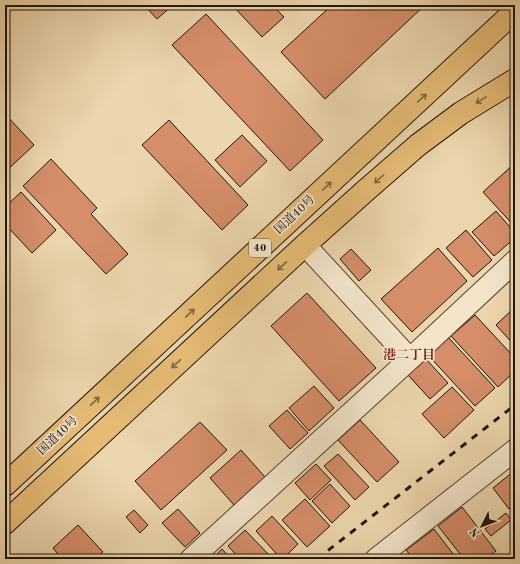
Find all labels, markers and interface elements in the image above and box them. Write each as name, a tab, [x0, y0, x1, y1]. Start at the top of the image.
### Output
one-way arrow	[417, 93, 427, 102]
one-way arrow	[475, 97, 487, 105]
one-way arrow	[373, 175, 384, 184]
one-way arrow	[322, 181, 332, 191]
street label: 国道40号	[271, 192, 317, 236]
road number: 40	[249, 239, 271, 257]
one-way arrow	[277, 261, 287, 271]
one-way arrow	[185, 309, 195, 318]
district label: 港二丁目	[383, 348, 435, 362]
one-way arrow	[172, 359, 182, 368]
one-way arrow	[90, 396, 100, 406]
street label: 国道40号	[34, 413, 80, 457]
north arrow	[462, 506, 502, 546]
text: N	[468, 524, 483, 538]

